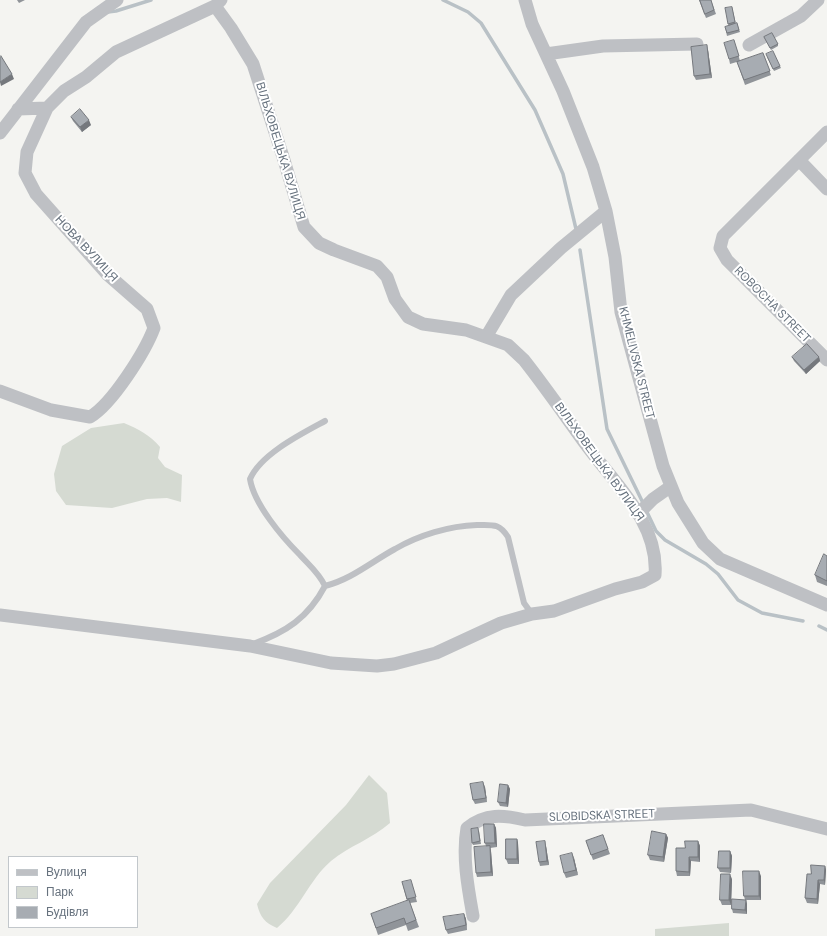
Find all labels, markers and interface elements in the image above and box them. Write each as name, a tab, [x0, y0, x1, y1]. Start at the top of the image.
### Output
street label: ВІЛЬХОВЕЦЬКА ВУЛИЦЯ	[252, 80, 308, 222]
street label: НОВА ВУЛИЦЯ	[52, 213, 120, 285]
street label: ROBOCHA STREET	[731, 264, 813, 346]
street label: KHMELIVSKA STREET	[615, 306, 657, 420]
street label: ВІЛЬХОВЕЦЬКА ВУЛИЦЯ	[551, 400, 647, 524]
street label: SLOBIDSKA STREET	[549, 807, 655, 825]
legend	[8, 856, 138, 928]
text: Вулиця	[46, 864, 87, 880]
text: Парк	[46, 884, 73, 900]
text: Будівля	[46, 904, 88, 920]

